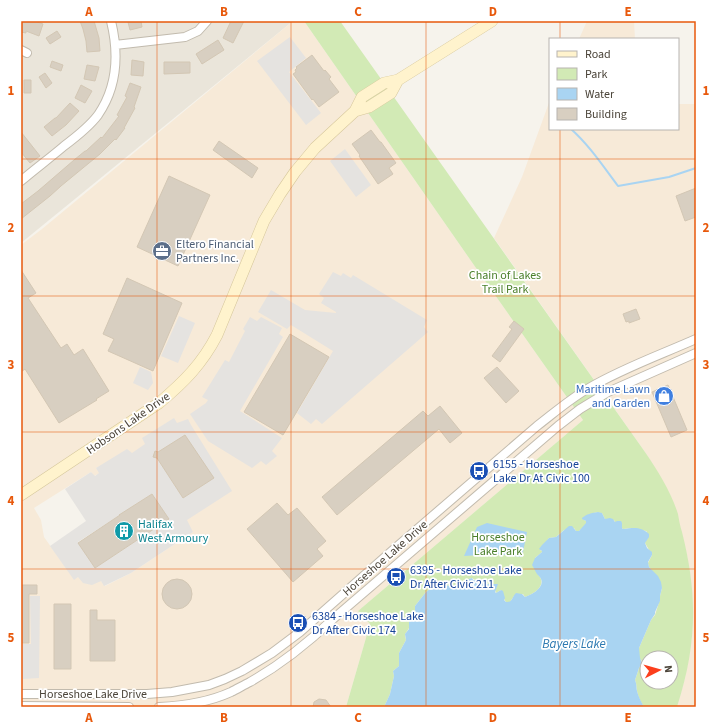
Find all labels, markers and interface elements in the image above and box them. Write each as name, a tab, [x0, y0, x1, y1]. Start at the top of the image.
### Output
text: A	[84, 3, 93, 21]
text: B	[220, 3, 228, 21]
text: C	[354, 3, 362, 21]
text: D	[489, 3, 497, 21]
text: E	[624, 3, 632, 21]
legend	[549, 38, 679, 130]
text: Road	[585, 46, 611, 63]
text: Park	[585, 66, 607, 83]
text: 1	[8, 82, 15, 100]
text: 1	[703, 82, 710, 100]
text: Water	[585, 86, 615, 103]
text: Building	[585, 106, 627, 123]
text: 2	[8, 219, 15, 237]
text: 2	[703, 219, 710, 237]
place label: Eltero Financial Partners Inc.	[176, 236, 254, 267]
office icon: Eltero Financial Partners Inc.	[151, 240, 173, 262]
park label: Chain of Lakes Trail Park	[469, 267, 541, 298]
text: 3	[8, 356, 15, 374]
text: 3	[703, 356, 710, 374]
place label: Maritime Lawn and Garden	[576, 381, 650, 412]
shop icon: Maritime Lawn and Garden	[653, 385, 675, 407]
street label: Hobsons Lake Drive	[83, 388, 174, 459]
place label: 6155 - Horseshoe Lake Dr At Civic 100	[493, 456, 590, 487]
bus stop icon: 6155 - Horseshoe Lake Dr At Civic 100	[468, 460, 490, 482]
text: 4	[8, 492, 15, 510]
text: 4	[703, 492, 710, 510]
place label: Halifax West Armoury	[138, 516, 209, 547]
street label: Horseshoe Lake Drive	[339, 517, 432, 600]
building icon: Halifax West Armoury	[113, 520, 135, 542]
park label: Horseshoe Lake Park	[471, 529, 525, 560]
place label: 6395 - Horseshoe Lake Dr After Civic 211	[410, 562, 522, 593]
bus stop icon: 6395 - Horseshoe Lake Dr After Civic 211	[385, 566, 407, 588]
place label: 6384 - Horseshoe Lake Dr After Civic 174	[312, 608, 424, 639]
bus stop icon: 6384 - Horseshoe Lake Dr After Civic 174	[287, 612, 309, 634]
text: 5	[8, 629, 15, 647]
text: 5	[703, 629, 710, 647]
water label: Bayers Lake	[542, 635, 606, 653]
north arrow	[639, 650, 679, 690]
text: N	[661, 665, 676, 673]
street label: Horseshoe Lake Drive	[39, 686, 147, 703]
text: A	[84, 709, 93, 727]
text: B	[220, 709, 228, 727]
text: C	[354, 709, 362, 727]
text: D	[489, 709, 497, 727]
text: E	[624, 709, 632, 727]

